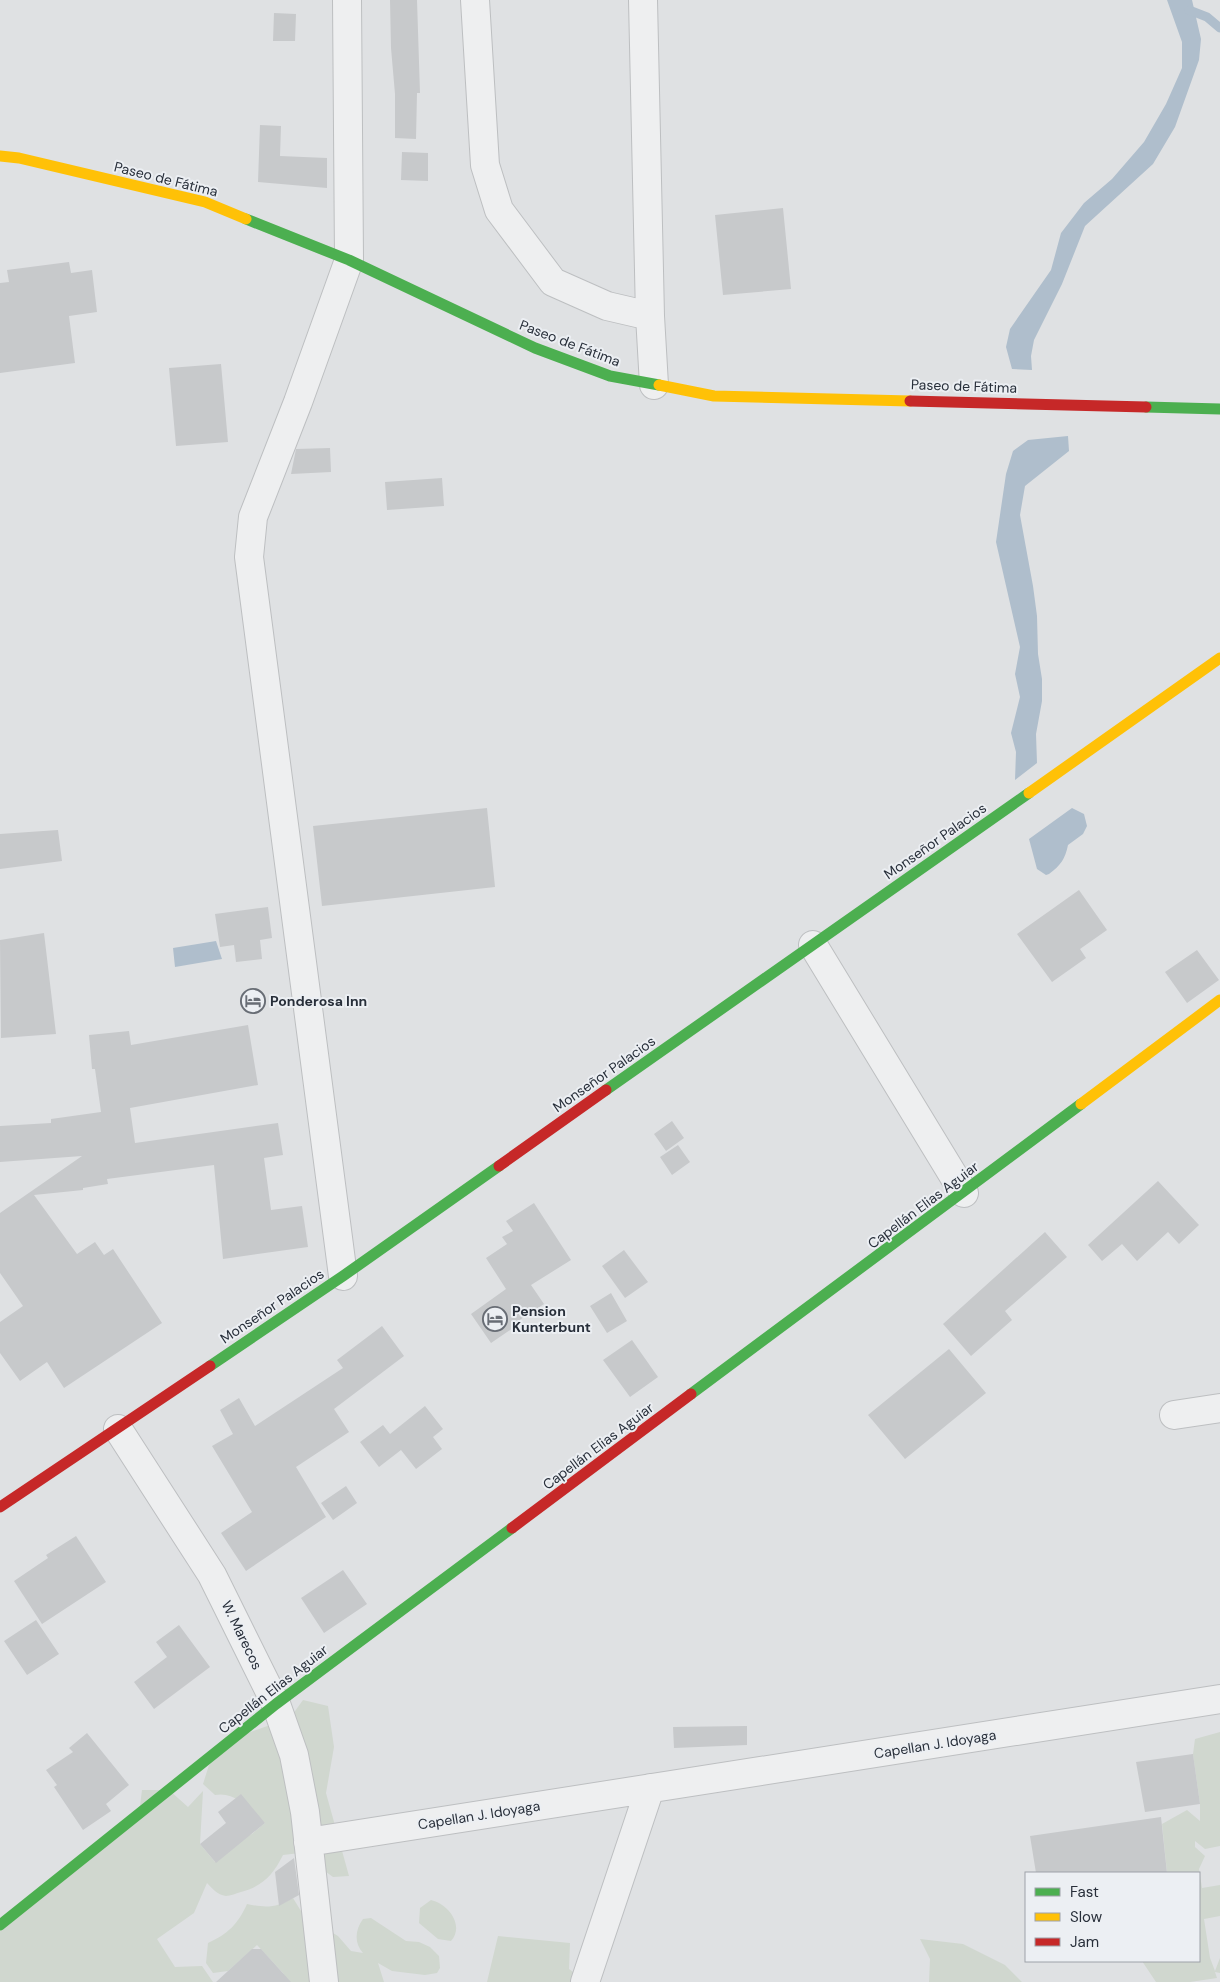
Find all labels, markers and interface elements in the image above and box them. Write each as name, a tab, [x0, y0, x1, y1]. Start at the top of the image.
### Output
street label: Paseo de Fátima	[112, 157, 220, 201]
street label: Paseo de Fátima	[517, 316, 623, 370]
street label: Paseo de Fátima	[911, 375, 1017, 397]
street label: Monseñor Palacios	[880, 799, 990, 883]
hotel icon: Ponderosa Inn	[240, 988, 266, 1014]
place label: Ponderosa Inn	[270, 992, 367, 1010]
street label: Monseñor Palacios	[549, 1032, 659, 1116]
street label: Capellán Elias Aguiar	[864, 1157, 982, 1253]
street label: Monseñor Palacios	[217, 1265, 327, 1347]
place label: Pension Kunterbunt	[512, 1302, 591, 1336]
hotel icon: Pension Kunterbunt	[482, 1306, 508, 1332]
street label: Capellán Elias Aguiar	[539, 1398, 657, 1494]
street label: W. Marecos	[218, 1597, 266, 1673]
street label: Capellán Elias Aguiar	[215, 1641, 331, 1737]
street label: Capellan J. Idoyaga	[873, 1725, 997, 1763]
street label: Capellan J. Idoyaga	[417, 1796, 541, 1834]
legend	[1025, 1872, 1200, 1962]
text: Fast	[1070, 1882, 1099, 1902]
text: Slow	[1070, 1907, 1103, 1927]
text: Jam	[1070, 1932, 1099, 1952]

